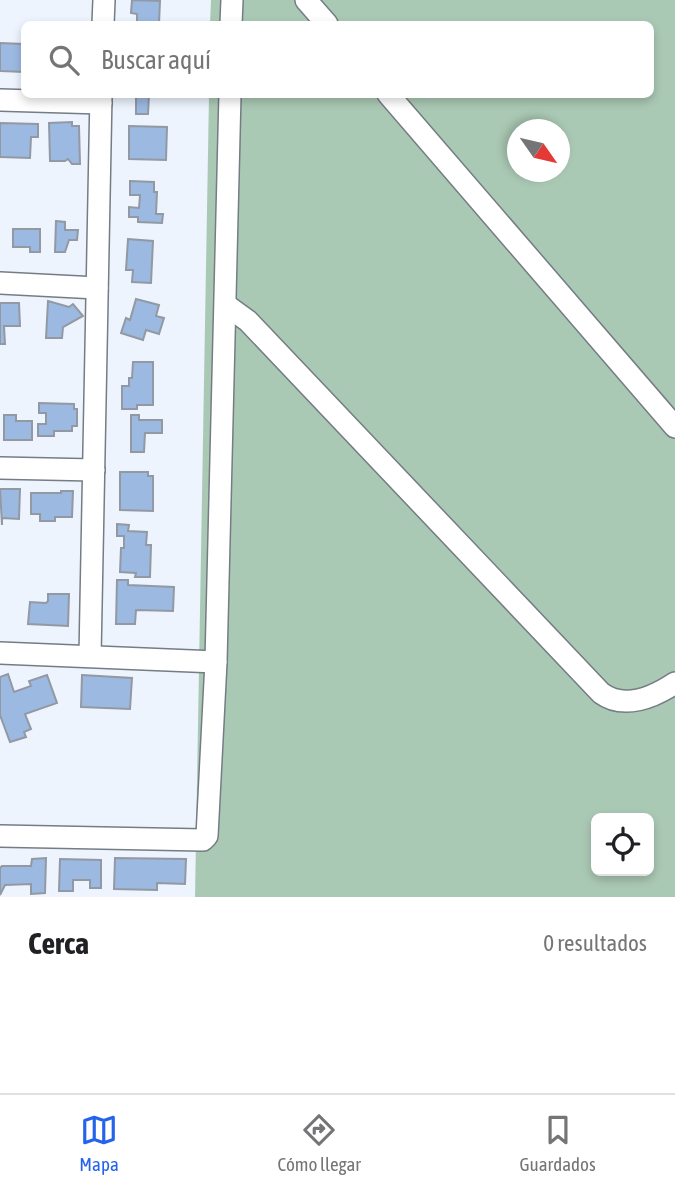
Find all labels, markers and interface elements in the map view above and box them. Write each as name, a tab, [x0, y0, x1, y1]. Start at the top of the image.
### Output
search box	[21, 21, 654, 98]
icon: search	[45, 41, 83, 79]
text: Buscar aquí	[101, 45, 211, 75]
north arrow	[507, 119, 570, 182]
map controls	[591, 813, 654, 876]
button: locate	[591, 813, 654, 876]
text: Cerca	[28, 926, 89, 960]
text: 0 resultados	[543, 930, 647, 956]
tab: Mapa	[79, 1111, 119, 1175]
tab: Cómo llegar	[277, 1111, 361, 1175]
tab: Guardados	[519, 1111, 596, 1175]

